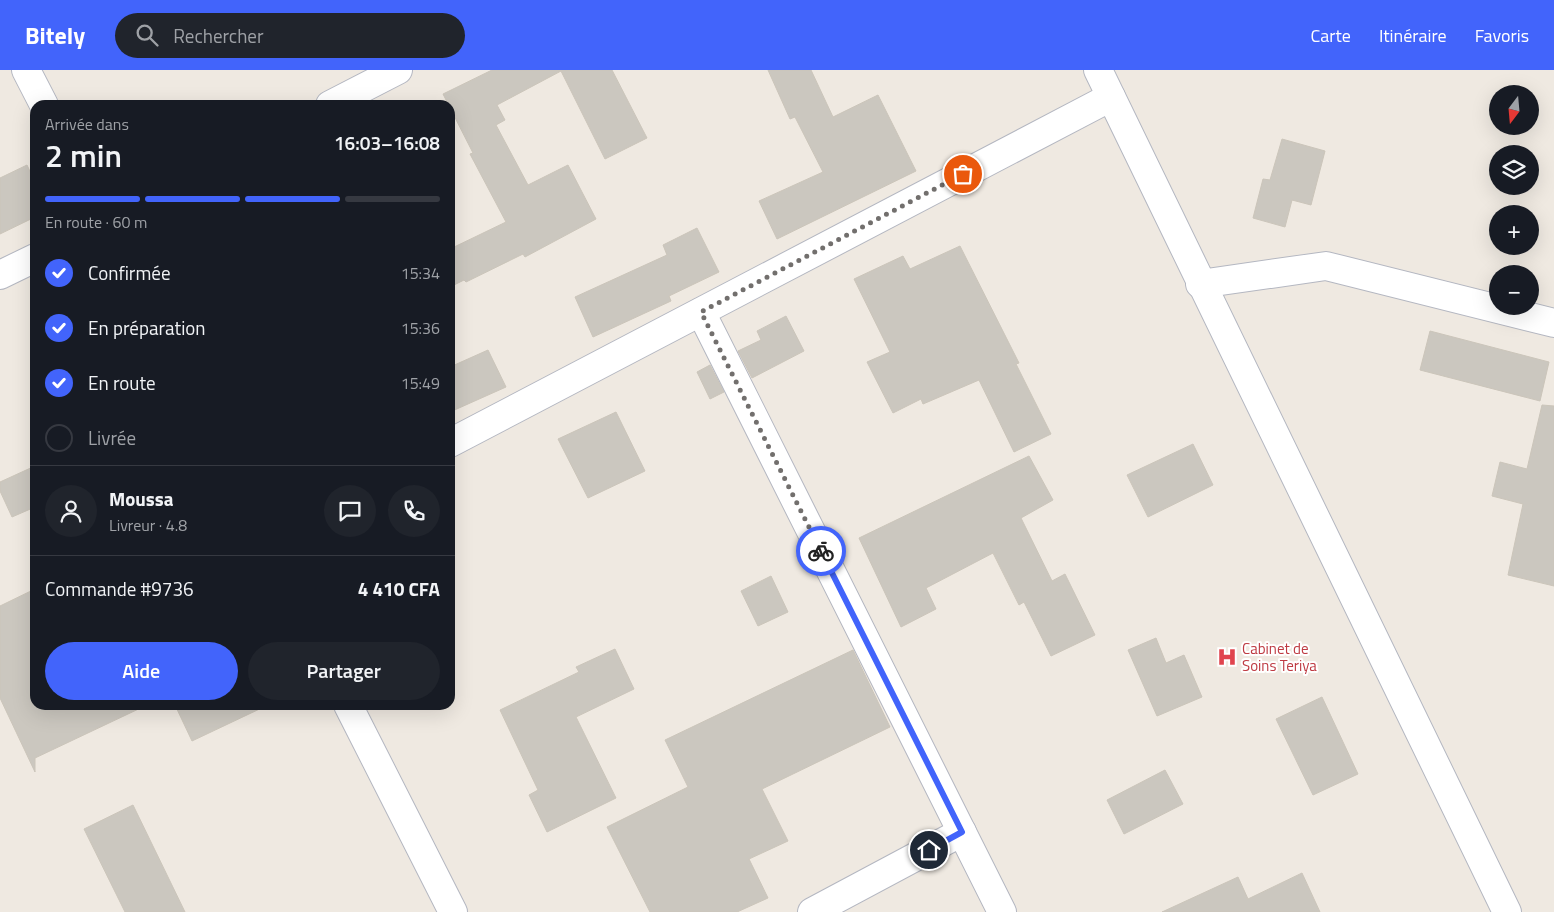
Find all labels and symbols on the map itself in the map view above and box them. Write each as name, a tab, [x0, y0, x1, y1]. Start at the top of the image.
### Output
north arrow	[1489, 85, 1539, 135]
pin	[942, 153, 984, 195]
courier	[796, 526, 846, 576]
place label: Cabinet de Soins Teriya	[1242, 637, 1317, 677]
hospital icon: Cabinet de Soins Teriya	[1216, 646, 1238, 668]
pin	[908, 829, 950, 871]

